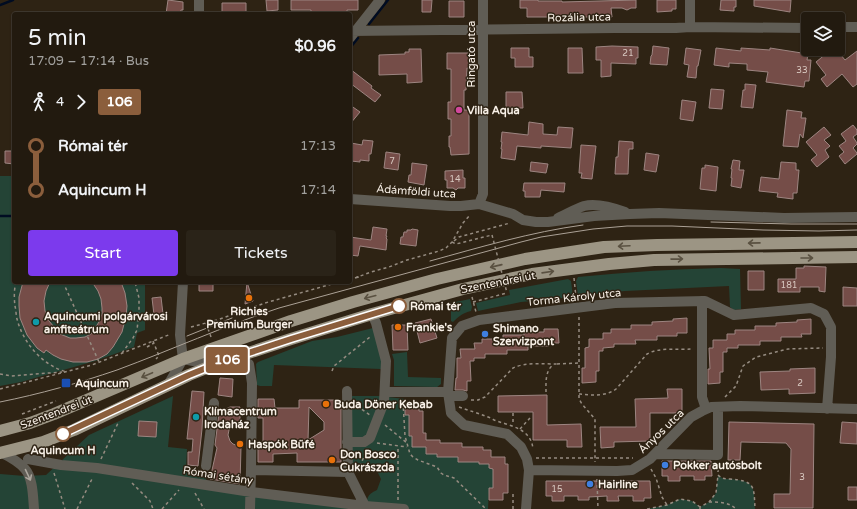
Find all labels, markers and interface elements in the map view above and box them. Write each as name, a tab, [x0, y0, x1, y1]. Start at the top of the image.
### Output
street label: Rozália utca	[547, 10, 611, 25]
map controls	[801, 12, 845, 56]
button: layers	[801, 12, 845, 56]
street label: Ringató utca	[465, 21, 478, 87]
text: 5 min	[28, 25, 87, 51]
text: $0.96	[295, 37, 336, 55]
house number: 21	[622, 48, 634, 59]
text: 17:09 – 17:14 · Bus	[28, 53, 149, 69]
house number: 33	[796, 65, 808, 76]
icon: walk	[28, 91, 50, 113]
icon: forward	[70, 91, 92, 113]
text: 106	[106, 93, 133, 110]
text: 4	[56, 94, 64, 110]
place label: Villa Aqua	[467, 104, 520, 118]
marker: Villa Aqua	[454, 105, 464, 115]
text: Római tér	[58, 137, 128, 155]
text: 17:13	[300, 138, 336, 154]
house number: 7	[389, 156, 395, 167]
house number: 14	[449, 174, 461, 185]
text: Aquincum H	[58, 181, 147, 199]
street label: Ádámföldi utca	[376, 181, 456, 201]
text: 17:14	[300, 182, 336, 198]
button: Start	[28, 230, 178, 276]
button: Tickets	[186, 230, 336, 276]
one-way arrow	[748, 239, 761, 247]
one-way arrow	[618, 243, 631, 250]
one-way arrow	[800, 254, 813, 262]
one-way arrow	[670, 255, 683, 263]
one-way arrow	[490, 262, 503, 270]
one-way arrow	[541, 268, 554, 276]
street label: Szentendrei út	[460, 269, 537, 296]
house number: 181	[781, 280, 797, 291]
street label: Torma Károly utca	[526, 286, 622, 309]
marker: Richies Premium Burger	[244, 293, 254, 303]
one-way arrow	[363, 294, 376, 302]
marker: Római tér	[391, 298, 407, 314]
place label: Római tér	[410, 300, 462, 313]
place label: Richies Premium Burger	[206, 305, 293, 332]
place label: Aquincumi polgárvárosi amfiteátrum	[44, 310, 168, 336]
marker: Aquincumi polgárvárosi amfiteátrum	[31, 317, 41, 327]
place label: Frankie's	[406, 321, 453, 334]
marker: Frankie's	[393, 322, 403, 332]
place label: Shimano Szervizpont	[493, 322, 555, 349]
marker: Shimano Szervizpont	[480, 329, 490, 339]
line badge: 106	[204, 347, 250, 373]
text: 106	[214, 351, 240, 368]
one-way arrow	[141, 371, 153, 379]
marker: Aquincum	[60, 377, 72, 389]
place label: Aquincum	[75, 377, 129, 391]
house number: 2	[797, 378, 803, 389]
street label: Szentendrei út	[18, 393, 94, 432]
place label: Buda Döner Kebab	[334, 398, 433, 411]
marker: Buda Döner Kebab	[321, 399, 331, 409]
place label: Klímacentrum Irodaház	[204, 405, 277, 431]
street label: Ányos utca	[635, 406, 687, 456]
marker: Klímacentrum Irodaház	[191, 412, 201, 422]
marker: Aquincum H	[55, 426, 71, 442]
place label: Haspók Büfé	[248, 438, 315, 452]
marker: Haspók Büfé	[235, 439, 245, 449]
place label: Aquincum H	[31, 444, 95, 458]
place label: Don Bosco Cukrászda	[340, 448, 397, 474]
marker: Don Bosco Cukrászda	[327, 455, 337, 465]
place label: Pokker autósbolt	[673, 459, 762, 472]
marker: Pokker autósbolt	[660, 460, 670, 470]
street label: Római sétány	[182, 464, 254, 487]
one-way arrow	[25, 469, 32, 481]
house number: 3	[799, 472, 805, 483]
place label: Hairline	[598, 478, 639, 491]
marker: Hairline	[585, 479, 595, 489]
house number: 15	[551, 484, 563, 495]

